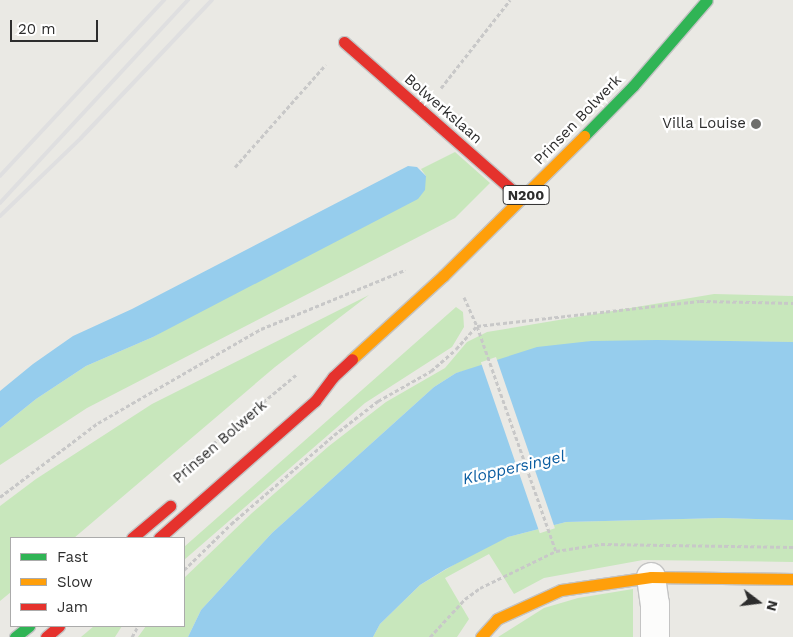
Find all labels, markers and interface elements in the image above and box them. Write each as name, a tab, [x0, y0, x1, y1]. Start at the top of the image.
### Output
scale bar	[12, 10, 100, 42]
text: 20 m	[18, 20, 56, 38]
street label: Bolwerkslaan	[400, 70, 486, 148]
street label: Prinsen Bolwerk	[530, 71, 626, 169]
place label: Villa Louise	[662, 115, 746, 133]
marker: Villa Louise	[750, 118, 762, 130]
road number: N200	[502, 184, 550, 206]
street label: Prinsen Bolwerk	[169, 396, 271, 488]
water label: Kloppersingel	[461, 447, 567, 489]
legend	[10, 537, 185, 627]
text: Fast	[57, 548, 88, 566]
text: Slow	[57, 573, 93, 591]
north arrow	[733, 577, 783, 627]
text: Jam	[57, 598, 88, 616]
text: N	[763, 599, 782, 613]

